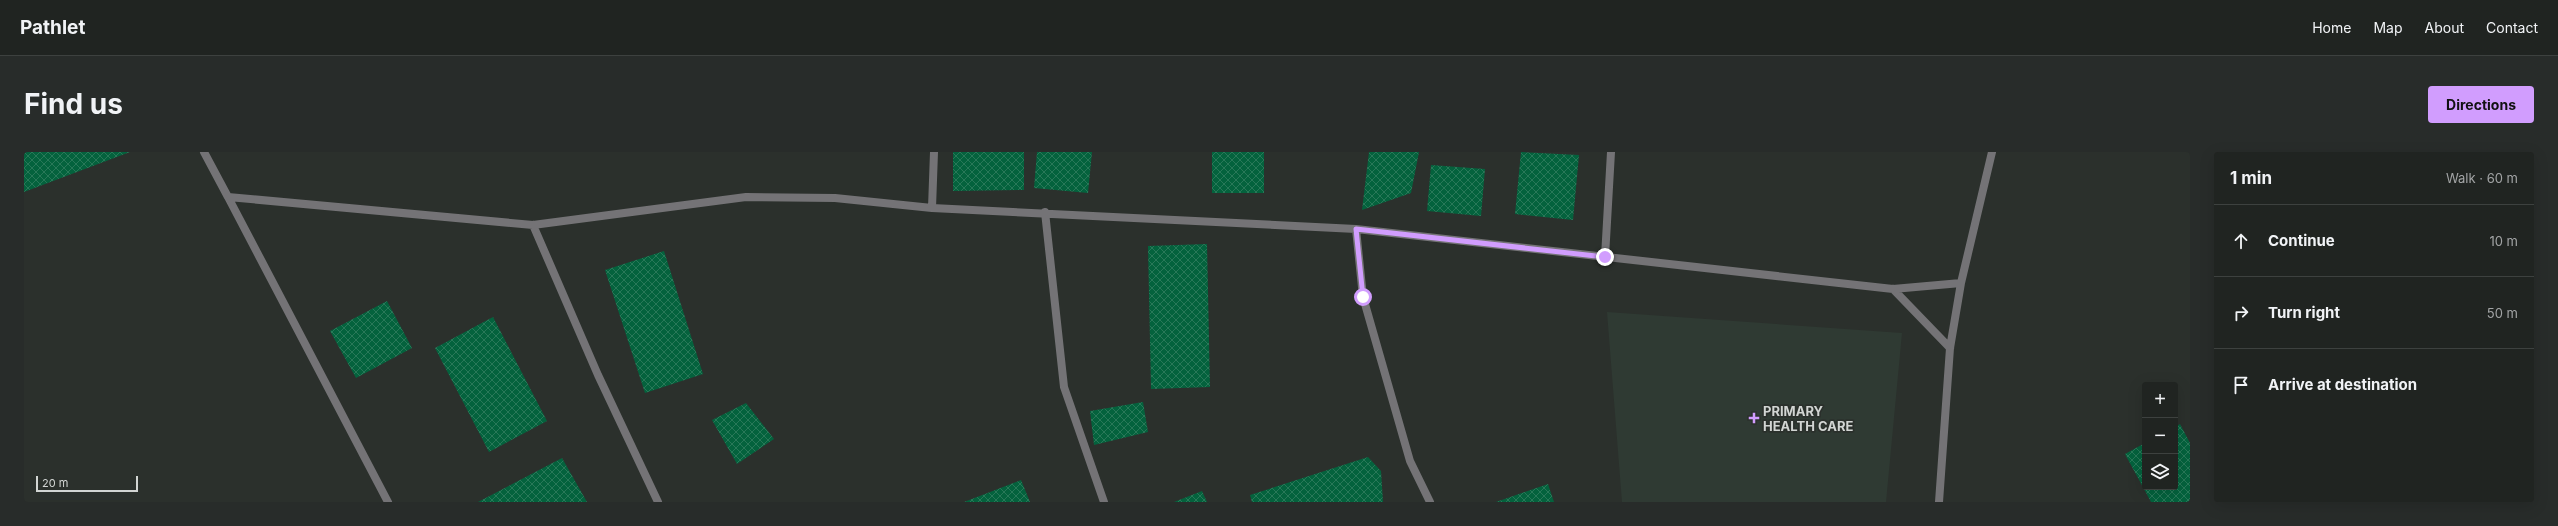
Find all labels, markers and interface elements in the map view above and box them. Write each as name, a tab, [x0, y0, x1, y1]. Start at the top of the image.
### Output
text: Pathlet	[20, 16, 85, 39]
text: Home	[2312, 19, 2351, 36]
text: Map	[2373, 19, 2403, 36]
text: About	[2425, 19, 2464, 36]
text: Contact	[2486, 19, 2538, 36]
button: Directions	[2428, 86, 2534, 123]
text: Find us	[24, 87, 123, 121]
text: 1 min	[2230, 168, 2272, 188]
text: Walk · 60 m	[2446, 170, 2518, 186]
icon: ahead	[2230, 230, 2252, 252]
text: Continue	[2268, 231, 2335, 250]
text: 10 m	[2489, 233, 2518, 249]
route end	[1596, 248, 1614, 266]
route start	[1354, 288, 1372, 306]
icon: right	[2230, 302, 2252, 324]
text: Turn right	[2268, 303, 2340, 322]
text: 50 m	[2487, 305, 2518, 321]
icon: arrive	[2230, 374, 2252, 396]
text: Arrive at destination	[2268, 375, 2417, 394]
map controls	[2142, 382, 2178, 490]
button: +	[2142, 382, 2178, 418]
place label: PRIMARY HEALTH CARE	[1763, 403, 1853, 434]
marker: PRIMARY HEALTH CARE	[1748, 412, 1760, 424]
button: −	[2142, 418, 2178, 454]
button: layers	[2142, 454, 2178, 490]
scale bar	[36, 474, 138, 493]
text: 20 m	[42, 476, 68, 490]

